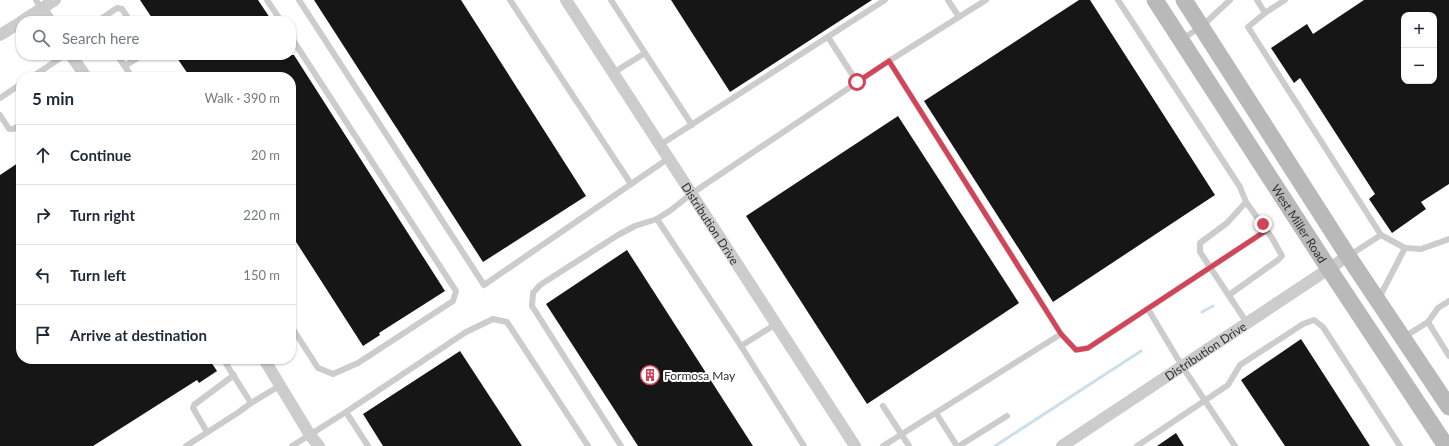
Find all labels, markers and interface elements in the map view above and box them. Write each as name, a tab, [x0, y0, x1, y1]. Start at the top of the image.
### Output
map controls	[1401, 12, 1437, 84]
button: +	[1401, 12, 1437, 48]
search box	[16, 16, 296, 60]
icon: search	[30, 27, 52, 49]
text: Search here	[62, 29, 139, 47]
button: −	[1401, 48, 1437, 84]
route start	[848, 73, 866, 91]
text: 5 min	[32, 88, 74, 109]
text: Walk · 390 m	[204, 90, 280, 106]
icon: ahead	[32, 144, 54, 166]
text: Continue	[70, 146, 131, 164]
text: 20 m	[251, 147, 280, 163]
street label: Distribution Drive	[679, 179, 743, 267]
street label: West Miller Road	[1269, 181, 1330, 265]
icon: right	[32, 204, 54, 226]
text: Turn right	[70, 206, 135, 224]
text: 220 m	[243, 207, 280, 223]
route end	[1254, 215, 1272, 233]
icon: left	[32, 264, 54, 286]
text: Turn left	[70, 266, 126, 284]
text: 150 m	[243, 267, 280, 283]
street label: Distribution Drive	[1162, 318, 1249, 383]
icon: arrive	[32, 324, 54, 346]
text: Arrive at destination	[70, 326, 207, 344]
building icon: Formosa May	[639, 364, 661, 386]
place label: Formosa May	[664, 368, 736, 383]

